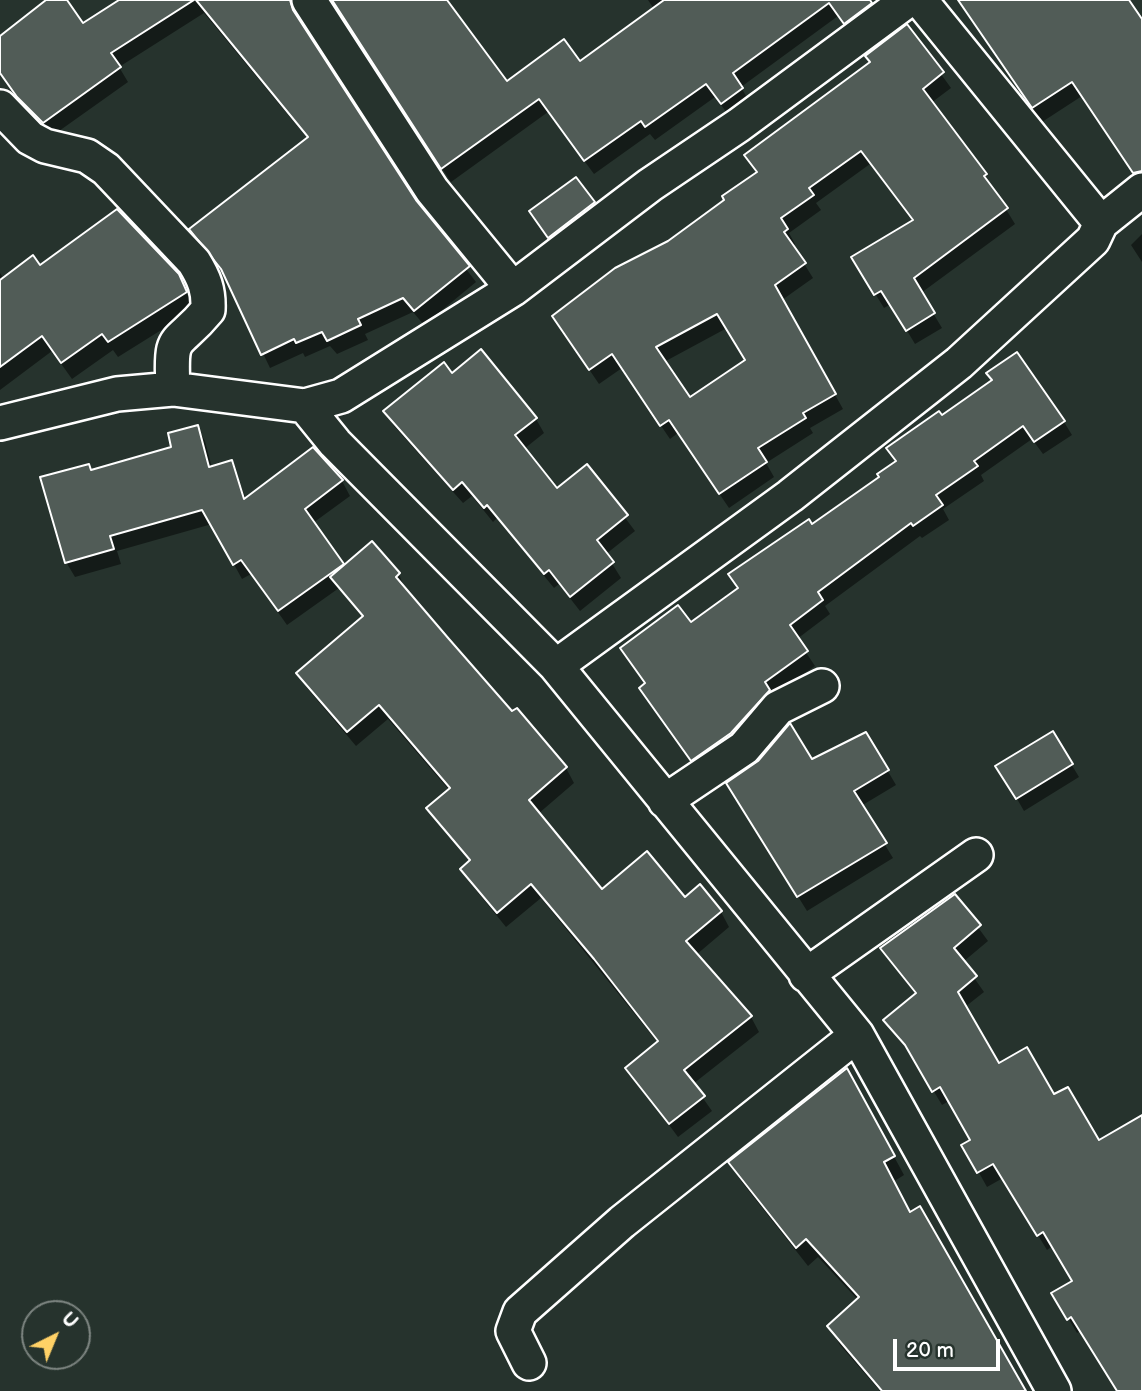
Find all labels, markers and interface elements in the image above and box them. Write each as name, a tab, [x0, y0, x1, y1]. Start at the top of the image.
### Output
north arrow	[21, 1300, 91, 1370]
text: U	[57, 1308, 82, 1334]
scale bar	[897, 1324, 1004, 1368]
text: 20 m	[906, 1338, 954, 1363]

